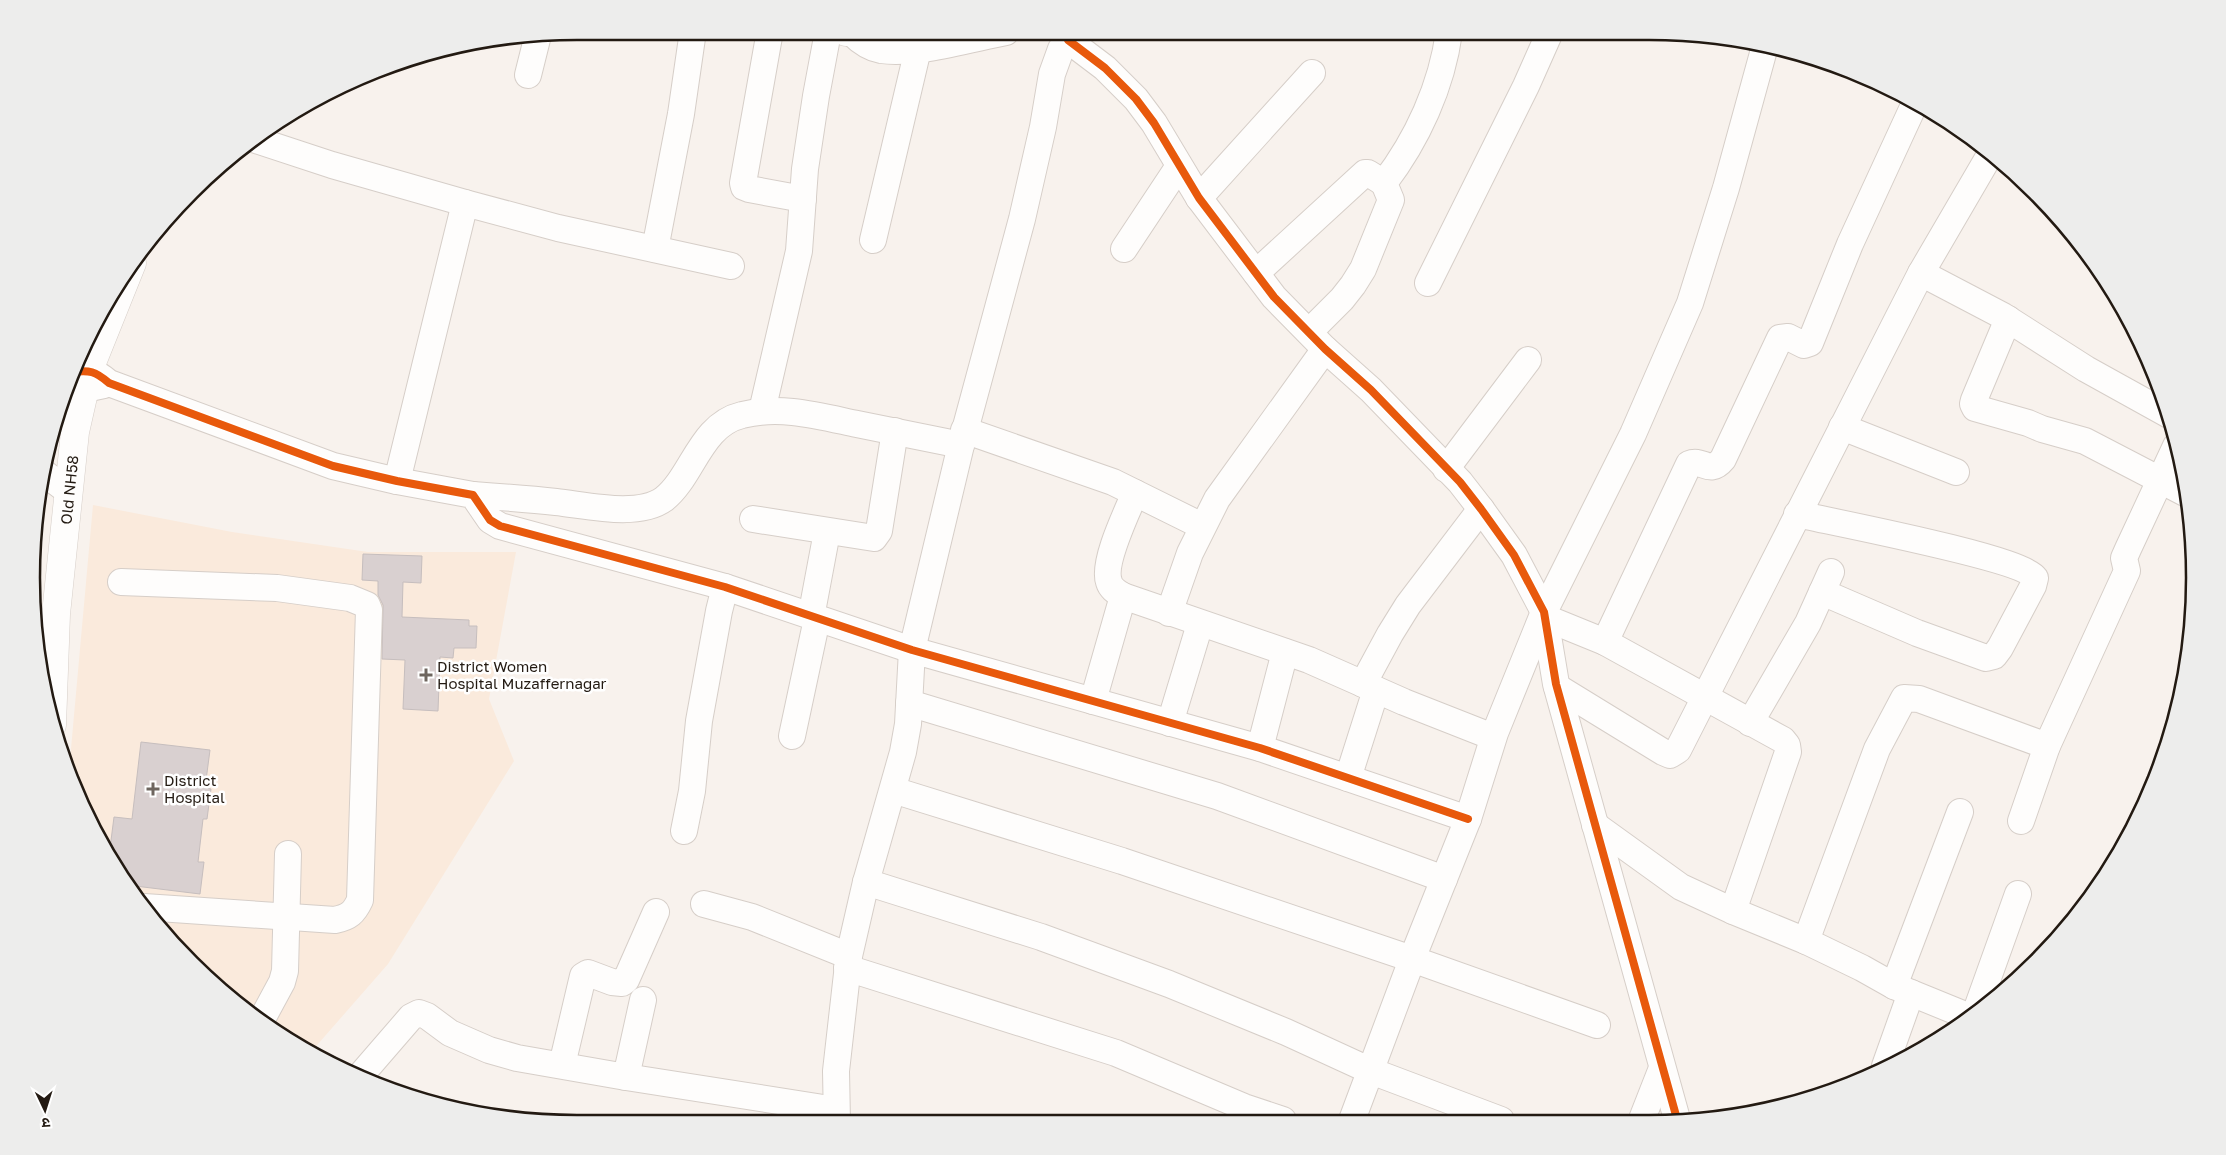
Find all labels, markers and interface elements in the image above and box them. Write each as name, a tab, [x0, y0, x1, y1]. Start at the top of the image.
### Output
street label: Old NH58	[56, 454, 82, 525]
place label: District Women Hospital Muzaffernagar	[437, 657, 607, 692]
marker: District Women Hospital Muzaffernagar	[419, 668, 433, 682]
place label: District Hospital	[164, 771, 225, 806]
marker: District Hospital	[146, 782, 160, 796]
north arrow	[20, 1085, 70, 1135]
text: उ	[40, 1115, 51, 1132]

